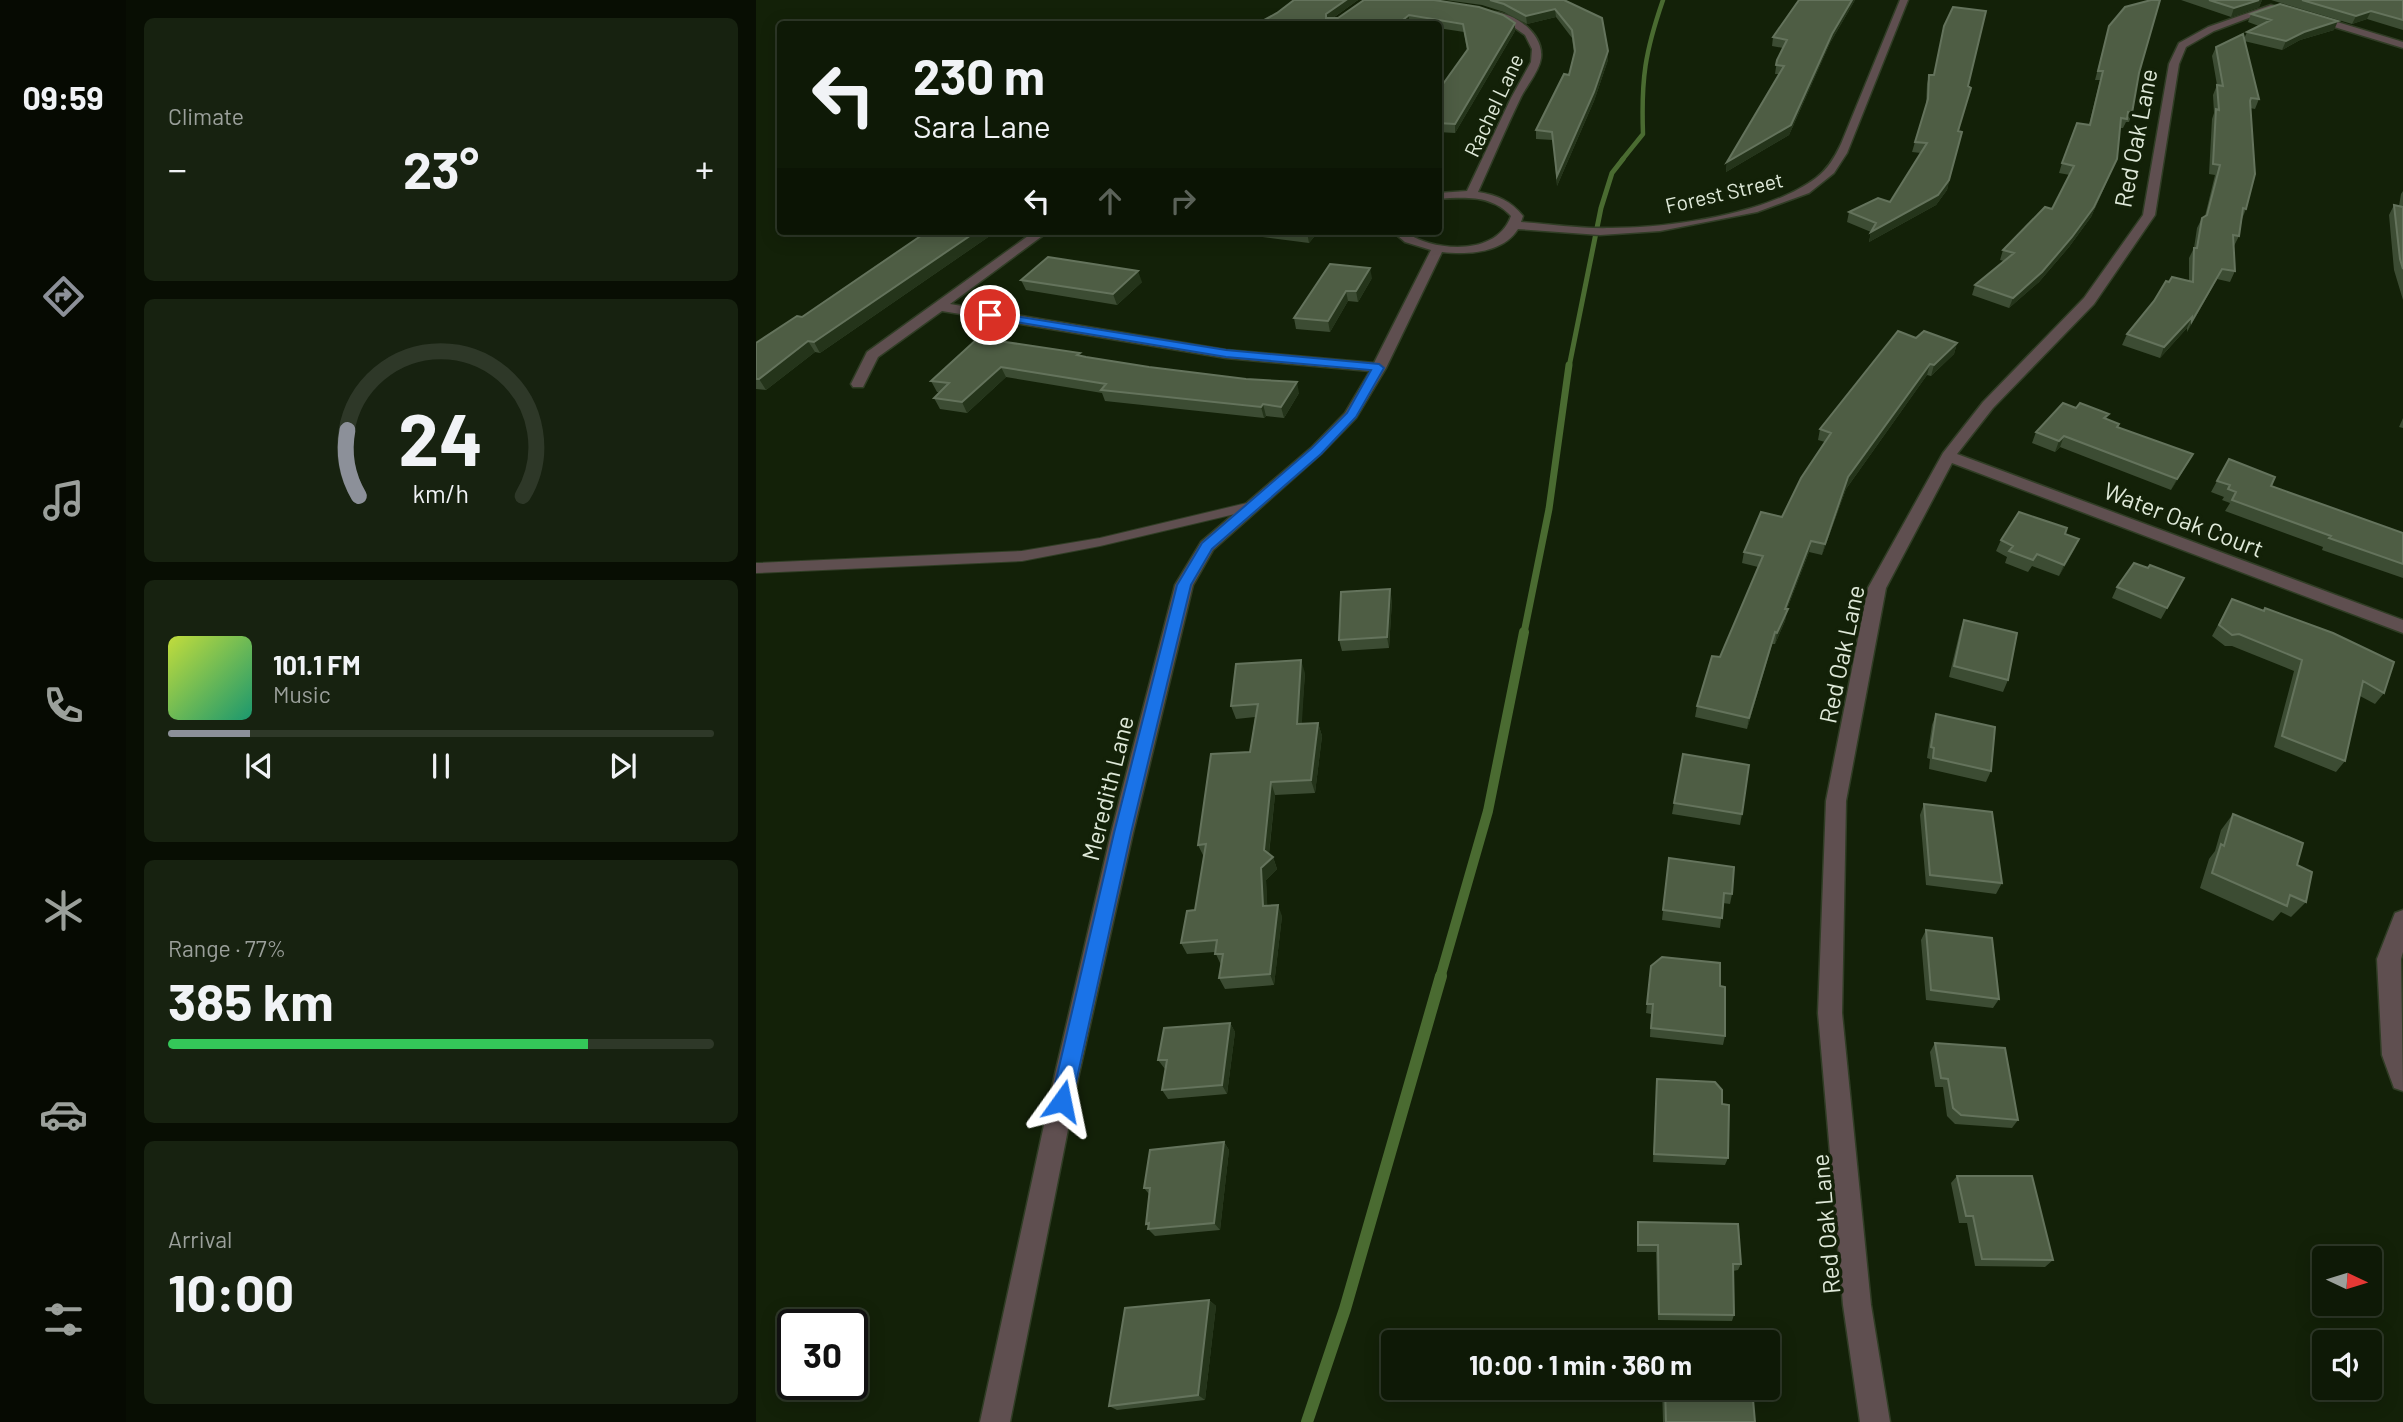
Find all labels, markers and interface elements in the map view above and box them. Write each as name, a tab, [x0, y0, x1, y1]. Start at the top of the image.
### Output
text: 230 m	[913, 46, 1045, 105]
icon: left	[798, 49, 889, 140]
street label: Rachel Lane	[1458, 49, 1528, 161]
street label: Red Oak Lane	[2107, 66, 2163, 210]
text: 09:59	[22, 78, 104, 116]
text: Climate	[168, 102, 244, 130]
text: Sara Lane	[913, 106, 1051, 144]
text: 23°	[403, 137, 479, 199]
text: −	[168, 145, 187, 191]
text: +	[695, 145, 714, 191]
street label: Forest Street	[1663, 166, 1785, 218]
icon: left	[1018, 182, 1056, 220]
icon: ahead	[1091, 182, 1129, 220]
icon: right	[1164, 182, 1202, 220]
icon: directions	[39, 272, 88, 321]
pin	[960, 285, 1020, 345]
icon: arrive	[971, 296, 1009, 334]
text: 24	[399, 394, 483, 482]
street label: Water Oak Court	[2100, 475, 2268, 563]
icon: music	[39, 476, 88, 525]
text: km/h	[413, 478, 469, 508]
street label: Red Oak Lane	[1812, 582, 1870, 726]
text: 101.1 FM	[273, 649, 361, 680]
text: Music	[273, 680, 331, 708]
icon: phone	[39, 681, 88, 730]
street label: Meredith Lane	[1075, 712, 1139, 864]
icon: previous	[240, 747, 278, 785]
icon: pause	[422, 747, 460, 785]
icon: next	[604, 747, 642, 785]
icon: climate	[39, 886, 88, 935]
text: Range · 77%	[168, 934, 286, 962]
text: 385 km	[168, 969, 334, 1031]
position arrow	[1025, 1064, 1099, 1138]
icon: car	[39, 1090, 88, 1139]
street label: Red Oak Lane	[1804, 1153, 1846, 1295]
text: Arrival	[168, 1225, 232, 1253]
north arrow	[2312, 1246, 2382, 1316]
map controls	[2312, 1246, 2382, 1400]
text: 10:00	[168, 1260, 294, 1322]
icon: filters	[39, 1295, 88, 1344]
speed limit sign: 30	[777, 1309, 868, 1400]
button: sound	[2312, 1330, 2382, 1400]
text: 10:00 · 1 min · 360 m	[1469, 1349, 1692, 1380]

